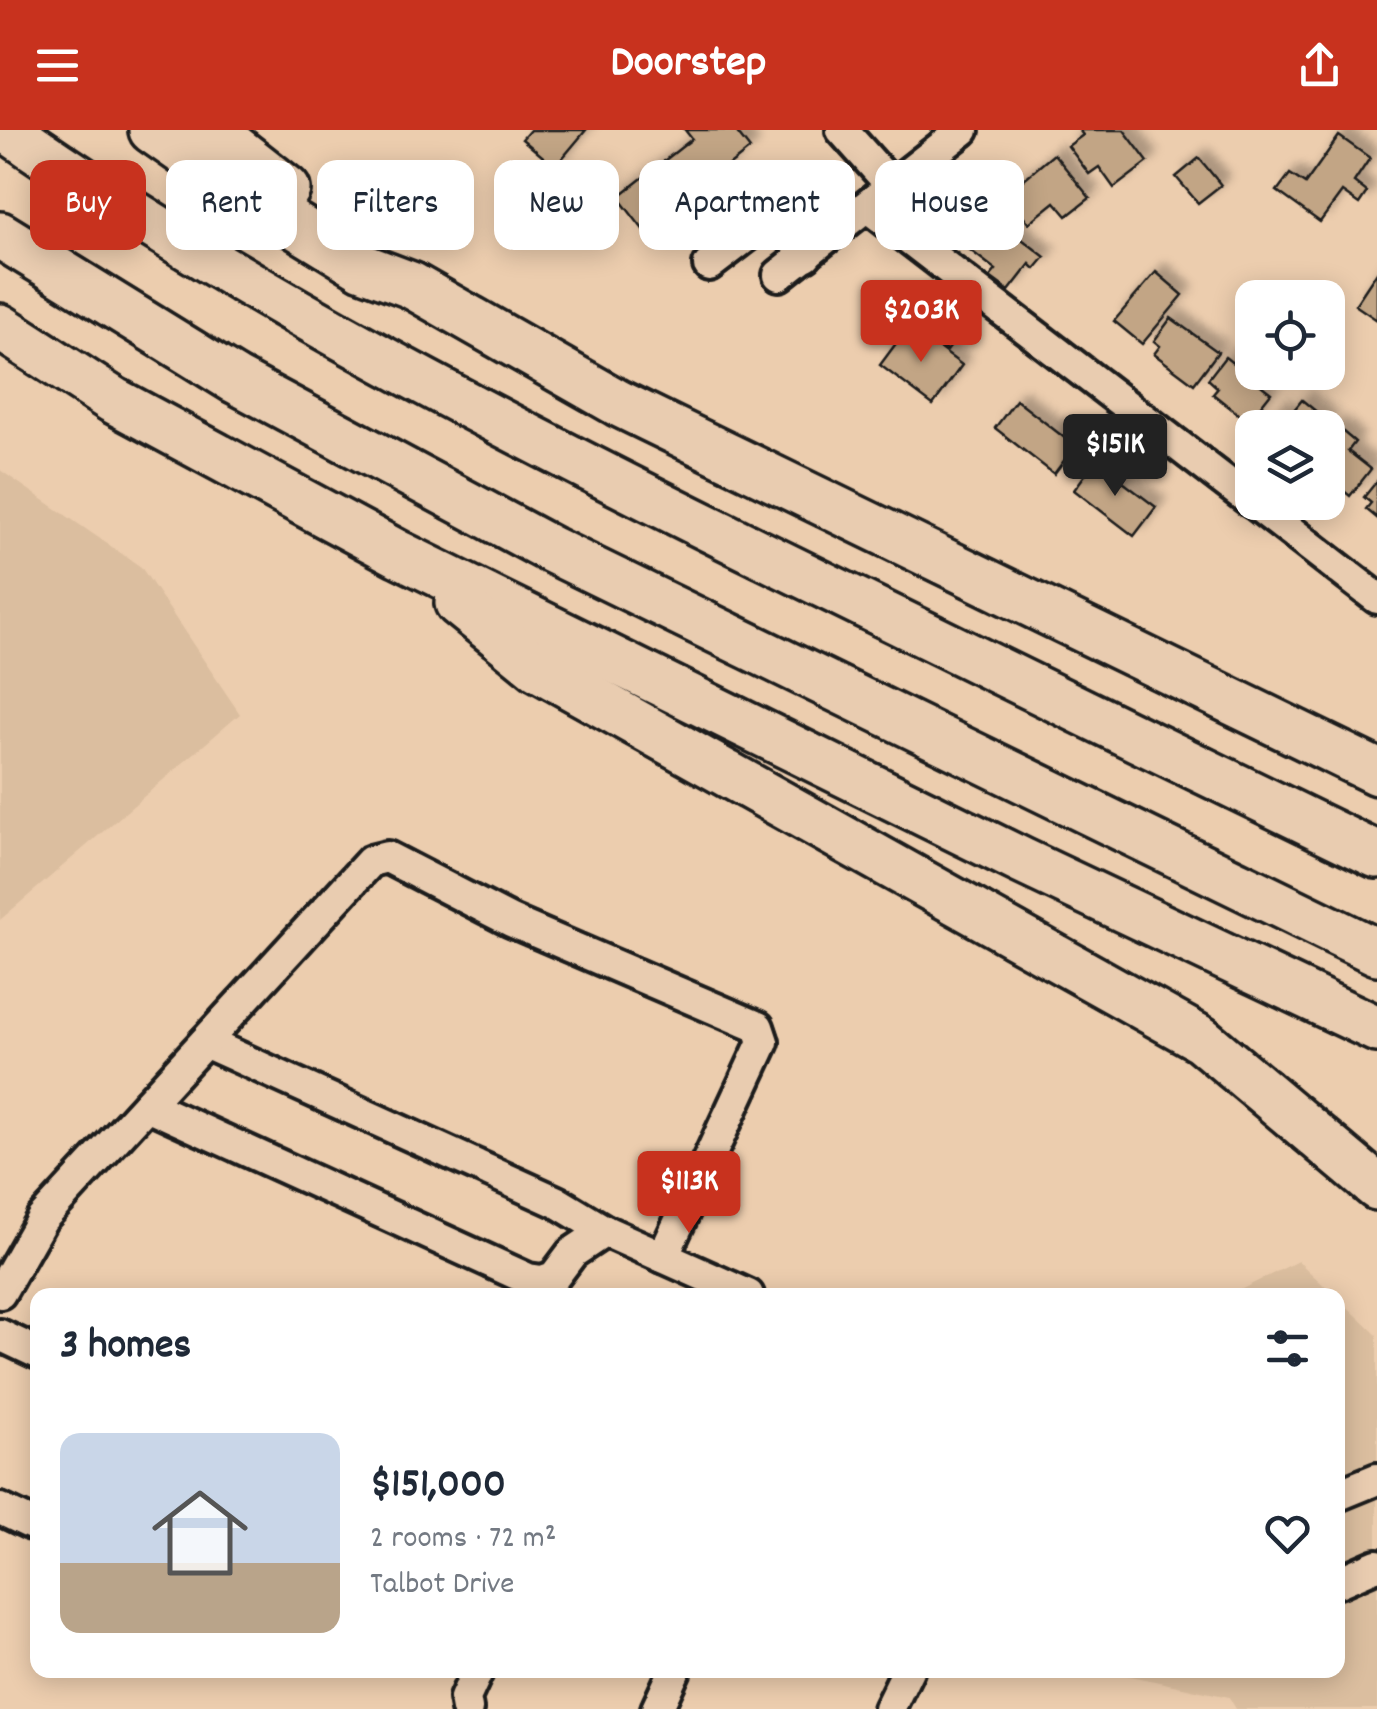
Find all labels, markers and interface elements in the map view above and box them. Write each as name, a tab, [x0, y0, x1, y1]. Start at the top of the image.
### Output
text: Doorstep	[610, 33, 767, 97]
icon: menu	[30, 38, 85, 93]
icon: share	[1292, 38, 1347, 93]
chip: Buy	[30, 160, 146, 250]
chip: Rent	[166, 160, 297, 250]
chip: Filters	[317, 160, 474, 250]
chip: New	[494, 160, 619, 250]
chip: Apartment	[639, 160, 855, 250]
chip: House	[875, 160, 1024, 250]
pin: $203K	[851, 280, 991, 365]
map controls	[1235, 280, 1345, 520]
button: locate	[1235, 280, 1345, 390]
text: $203K	[883, 289, 959, 335]
button: layers	[1235, 410, 1345, 520]
pin: $151K	[1045, 414, 1185, 499]
text: $151K	[1085, 423, 1145, 469]
pin: $113K	[619, 1151, 759, 1236]
text: $113K	[659, 1160, 719, 1206]
text: 3 homes	[60, 1318, 191, 1378]
icon: filters	[1260, 1321, 1315, 1376]
text: $151,000	[370, 1457, 506, 1517]
icon: home	[140, 1473, 260, 1593]
icon: heart	[1260, 1506, 1315, 1561]
text: 2 rooms · 72 m²	[370, 1517, 556, 1563]
text: Talbot Drive	[370, 1563, 514, 1609]

